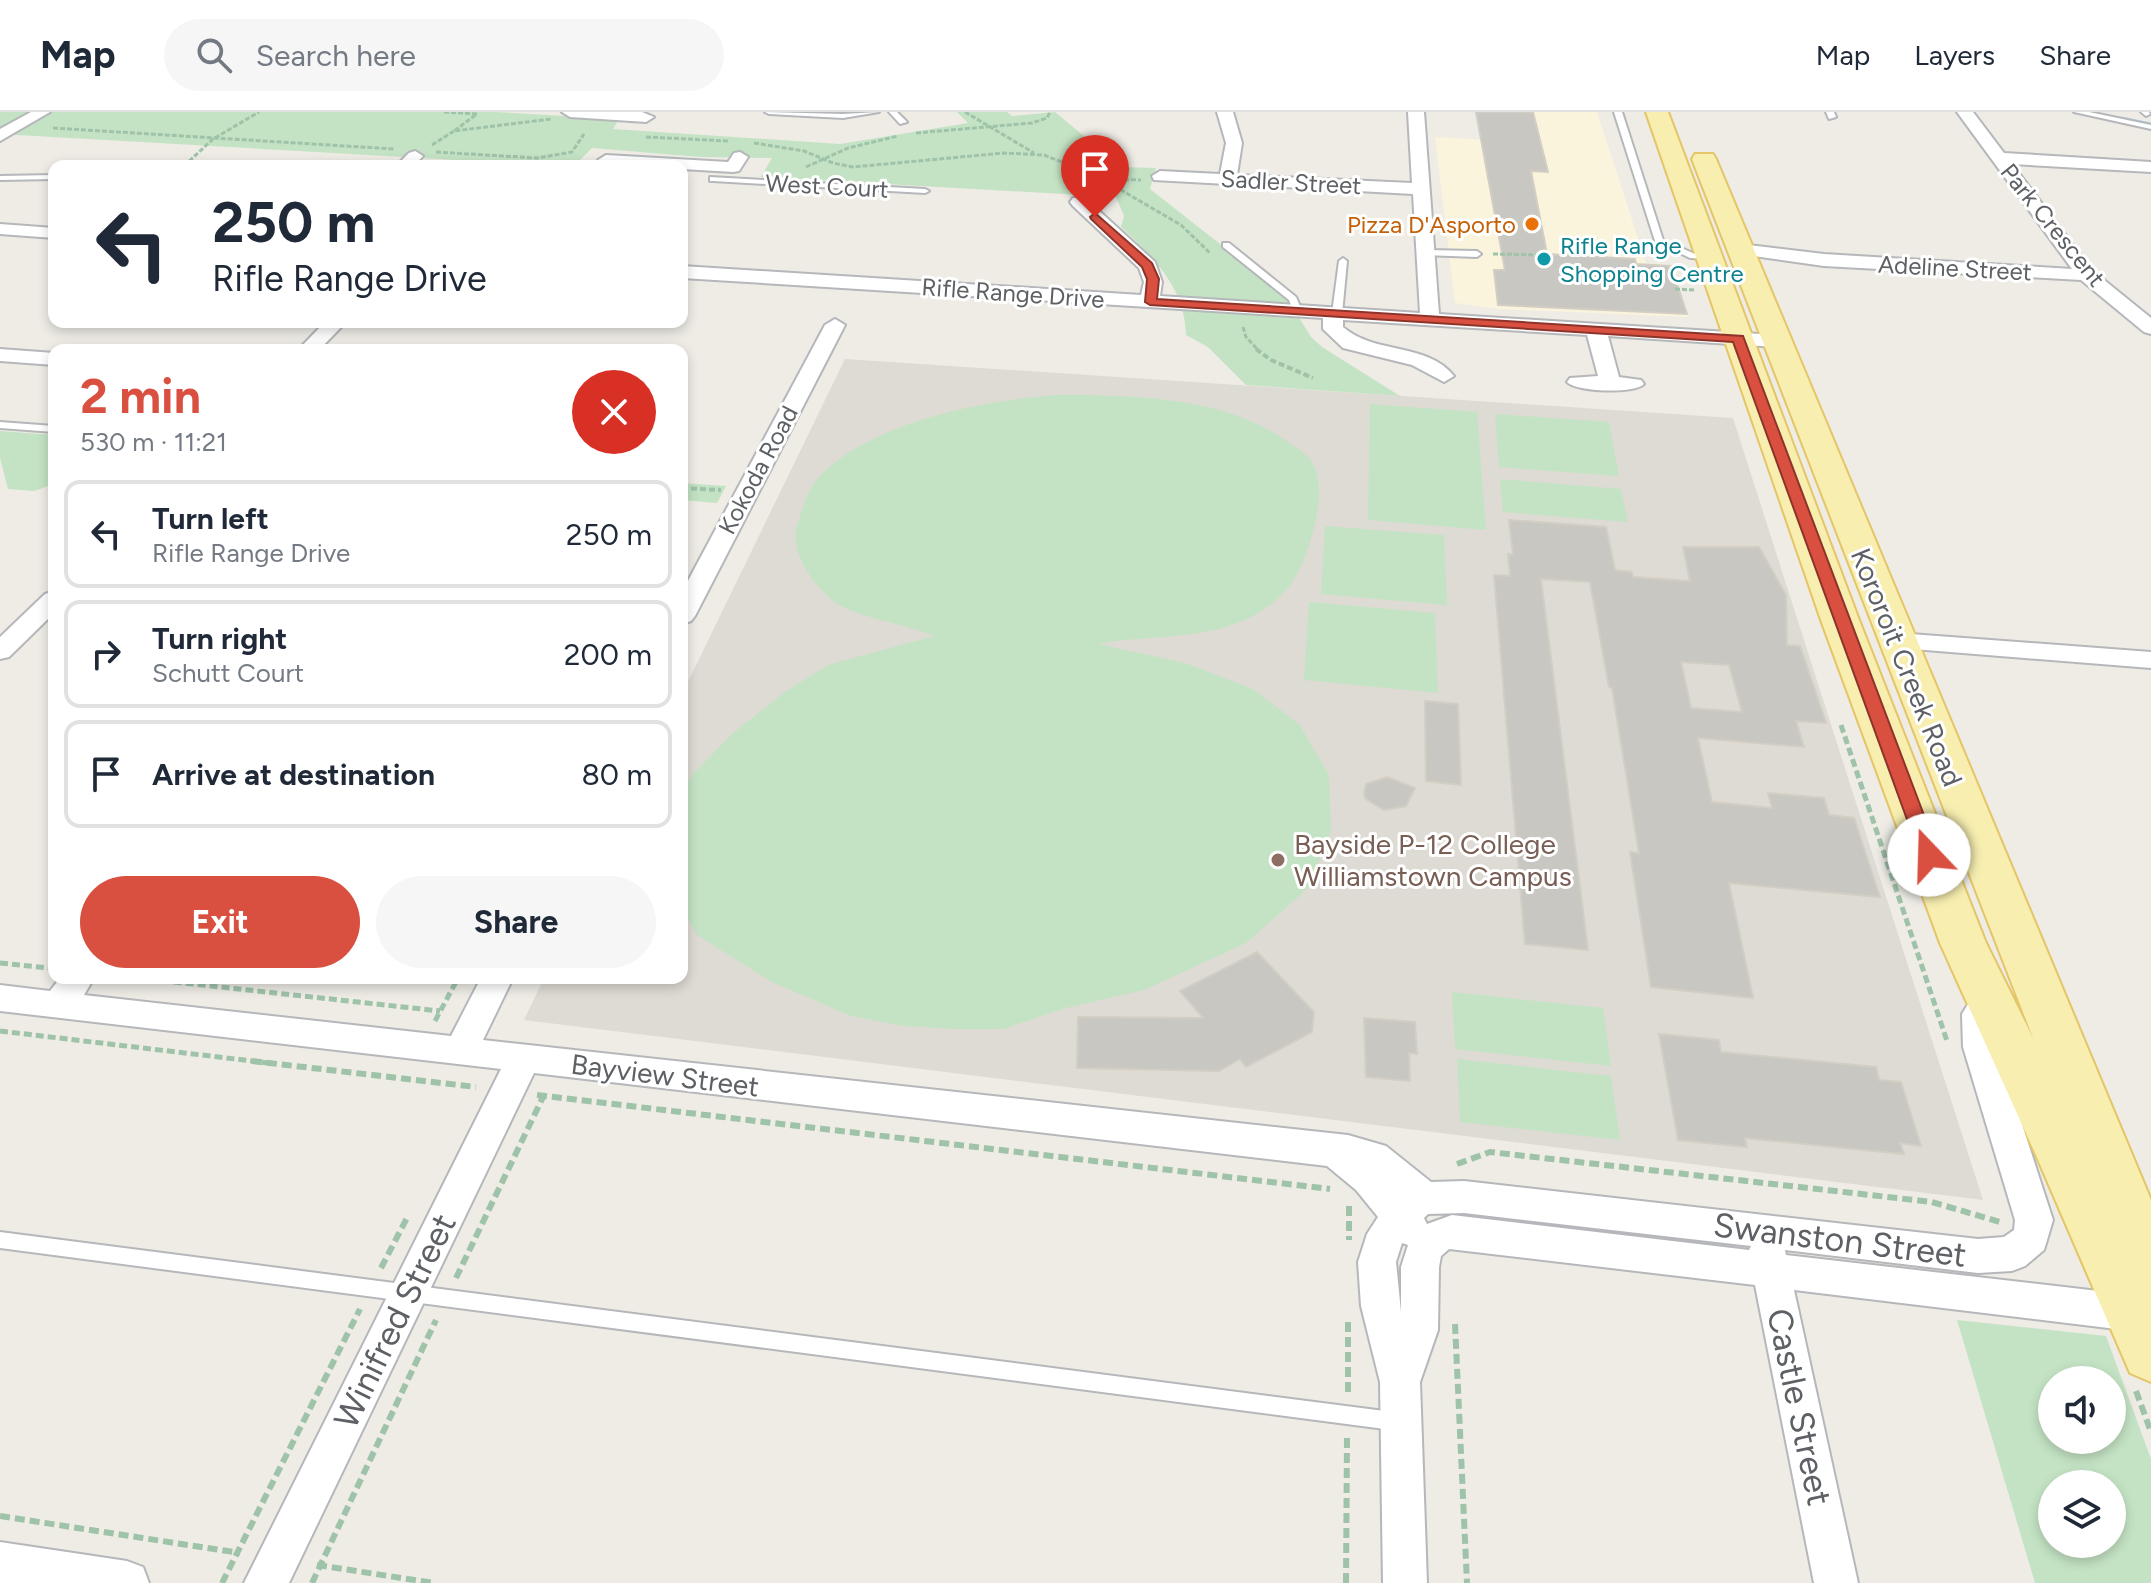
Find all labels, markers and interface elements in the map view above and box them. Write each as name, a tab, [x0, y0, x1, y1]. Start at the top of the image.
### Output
search box	[164, 19, 724, 91]
text: Map	[40, 32, 116, 78]
icon: search	[192, 33, 236, 77]
text: Search here	[256, 37, 416, 74]
text: Map	[1816, 38, 1870, 72]
text: Layers	[1914, 38, 1995, 72]
text: Share	[2039, 38, 2111, 72]
pin	[1061, 135, 1129, 217]
icon: arrive	[1073, 147, 1117, 191]
street label: Park Crescent	[1995, 158, 2111, 292]
street label: Sadler Street	[1220, 164, 1362, 200]
street label: West Court	[765, 168, 889, 204]
text: 250 m	[212, 189, 375, 256]
icon: left	[80, 192, 184, 296]
place label: Pizza D'Asporto	[1347, 210, 1516, 239]
marker: Pizza D'Asporto	[1523, 215, 1541, 233]
place label: Rifle Range Shopping Centre	[1560, 231, 1743, 288]
street label: Adeline Street	[1877, 249, 2033, 287]
marker: Rifle Range Shopping Centre	[1535, 250, 1553, 268]
text: Rifle Range Drive	[212, 257, 487, 300]
street label: Rifle Range Drive	[921, 272, 1105, 314]
text: 2 min	[80, 367, 201, 425]
button: close	[572, 370, 656, 454]
street label: Kokoda Road	[712, 401, 804, 539]
text: 530 m · 11:21	[80, 426, 227, 458]
text: Turn left	[152, 500, 269, 537]
icon: left	[84, 512, 128, 556]
text: 250 m	[566, 516, 652, 553]
text: Rifle Range Drive	[152, 537, 350, 569]
street label: Kororoit Creek Road	[1844, 543, 1970, 791]
text: Turn right	[152, 620, 287, 657]
icon: right	[84, 632, 128, 676]
text: 200 m	[564, 636, 652, 673]
text: Schutt Court	[152, 657, 304, 689]
icon: arrive	[84, 752, 128, 796]
text: Arrive at destination	[152, 756, 435, 793]
text: 80 m	[581, 756, 652, 793]
position arrow	[1887, 813, 1971, 897]
place label: Bayside P-12 College Williamstown Campus	[1294, 827, 1572, 893]
marker: Bayside P-12 College Williamstown Campus	[1269, 851, 1287, 869]
button: Exit	[80, 876, 360, 968]
button: Share	[376, 876, 656, 968]
street label: Bayview Street	[569, 1047, 761, 1103]
street label: Swanston Street	[1711, 1204, 1969, 1276]
street label: Winifred Street	[325, 1207, 465, 1435]
street label: Castle Street	[1758, 1305, 1840, 1509]
map controls	[2038, 1366, 2126, 1558]
button: sound	[2038, 1366, 2126, 1454]
button: layers	[2038, 1470, 2126, 1558]

